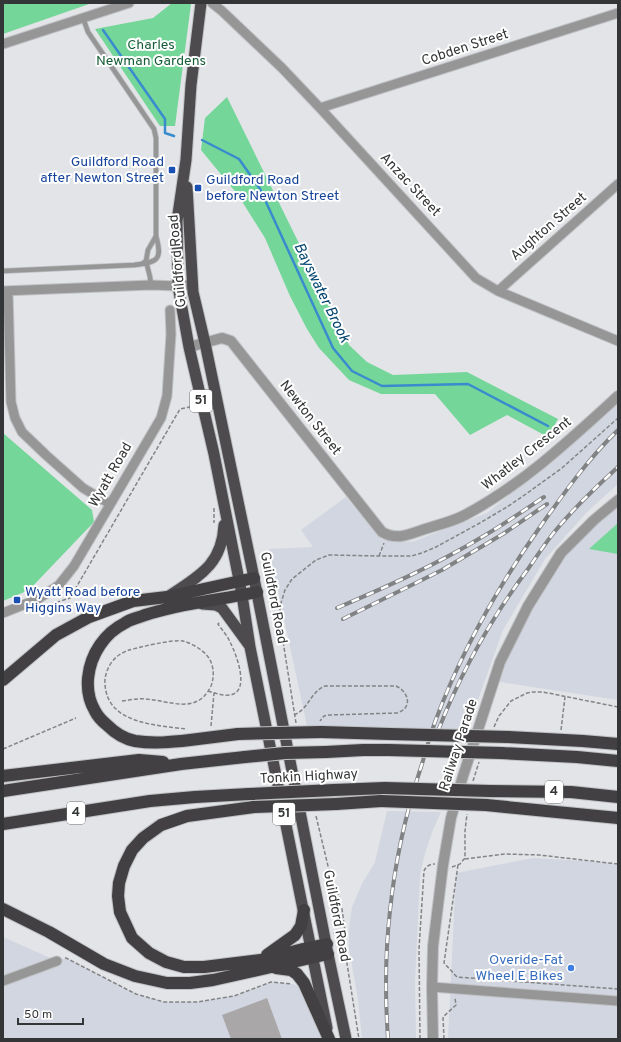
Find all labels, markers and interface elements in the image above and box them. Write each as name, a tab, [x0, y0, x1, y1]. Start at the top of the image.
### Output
street label: Cobden Street	[419, 26, 511, 70]
park label: Charles Newman Gardens	[96, 37, 206, 70]
street label: Anzac Street	[376, 150, 444, 220]
place label: Guildford Road after Newton Street	[40, 154, 164, 187]
marker: Guildford Road after Newton Street	[167, 165, 177, 175]
place label: Guildford Road before Newton Street	[206, 172, 339, 205]
marker: Guildford Road before Newton Street	[193, 183, 203, 193]
street label: Aughton Street	[507, 189, 591, 265]
street label: Guildford Road	[165, 214, 191, 308]
water label: Bayswater Brook	[289, 240, 354, 347]
street label: Newton Street	[276, 377, 344, 459]
road number: 51	[190, 390, 212, 412]
street label: Whatley Crescent	[479, 414, 575, 494]
street label: Wyatt Road	[86, 440, 136, 510]
street label: Guildford Road	[256, 551, 290, 645]
place label: Wyatt Road before Higgins Way	[25, 584, 140, 617]
marker: Wyatt Road before Higgins Way	[12, 595, 22, 605]
street label: Railway Parade	[436, 697, 482, 793]
street label: Tonkin Highway	[259, 766, 359, 788]
road number: 4	[545, 781, 563, 803]
road number: 4	[67, 802, 85, 824]
road number: 51	[273, 803, 295, 825]
street label: Guildford Road	[319, 869, 353, 963]
place label: Overide-Fat Wheel E Bikes	[475, 952, 563, 985]
marker: Overide-Fat Wheel E Bikes	[566, 963, 576, 973]
scale bar	[18, 1000, 83, 1026]
text: 50 m	[24, 1007, 52, 1023]

